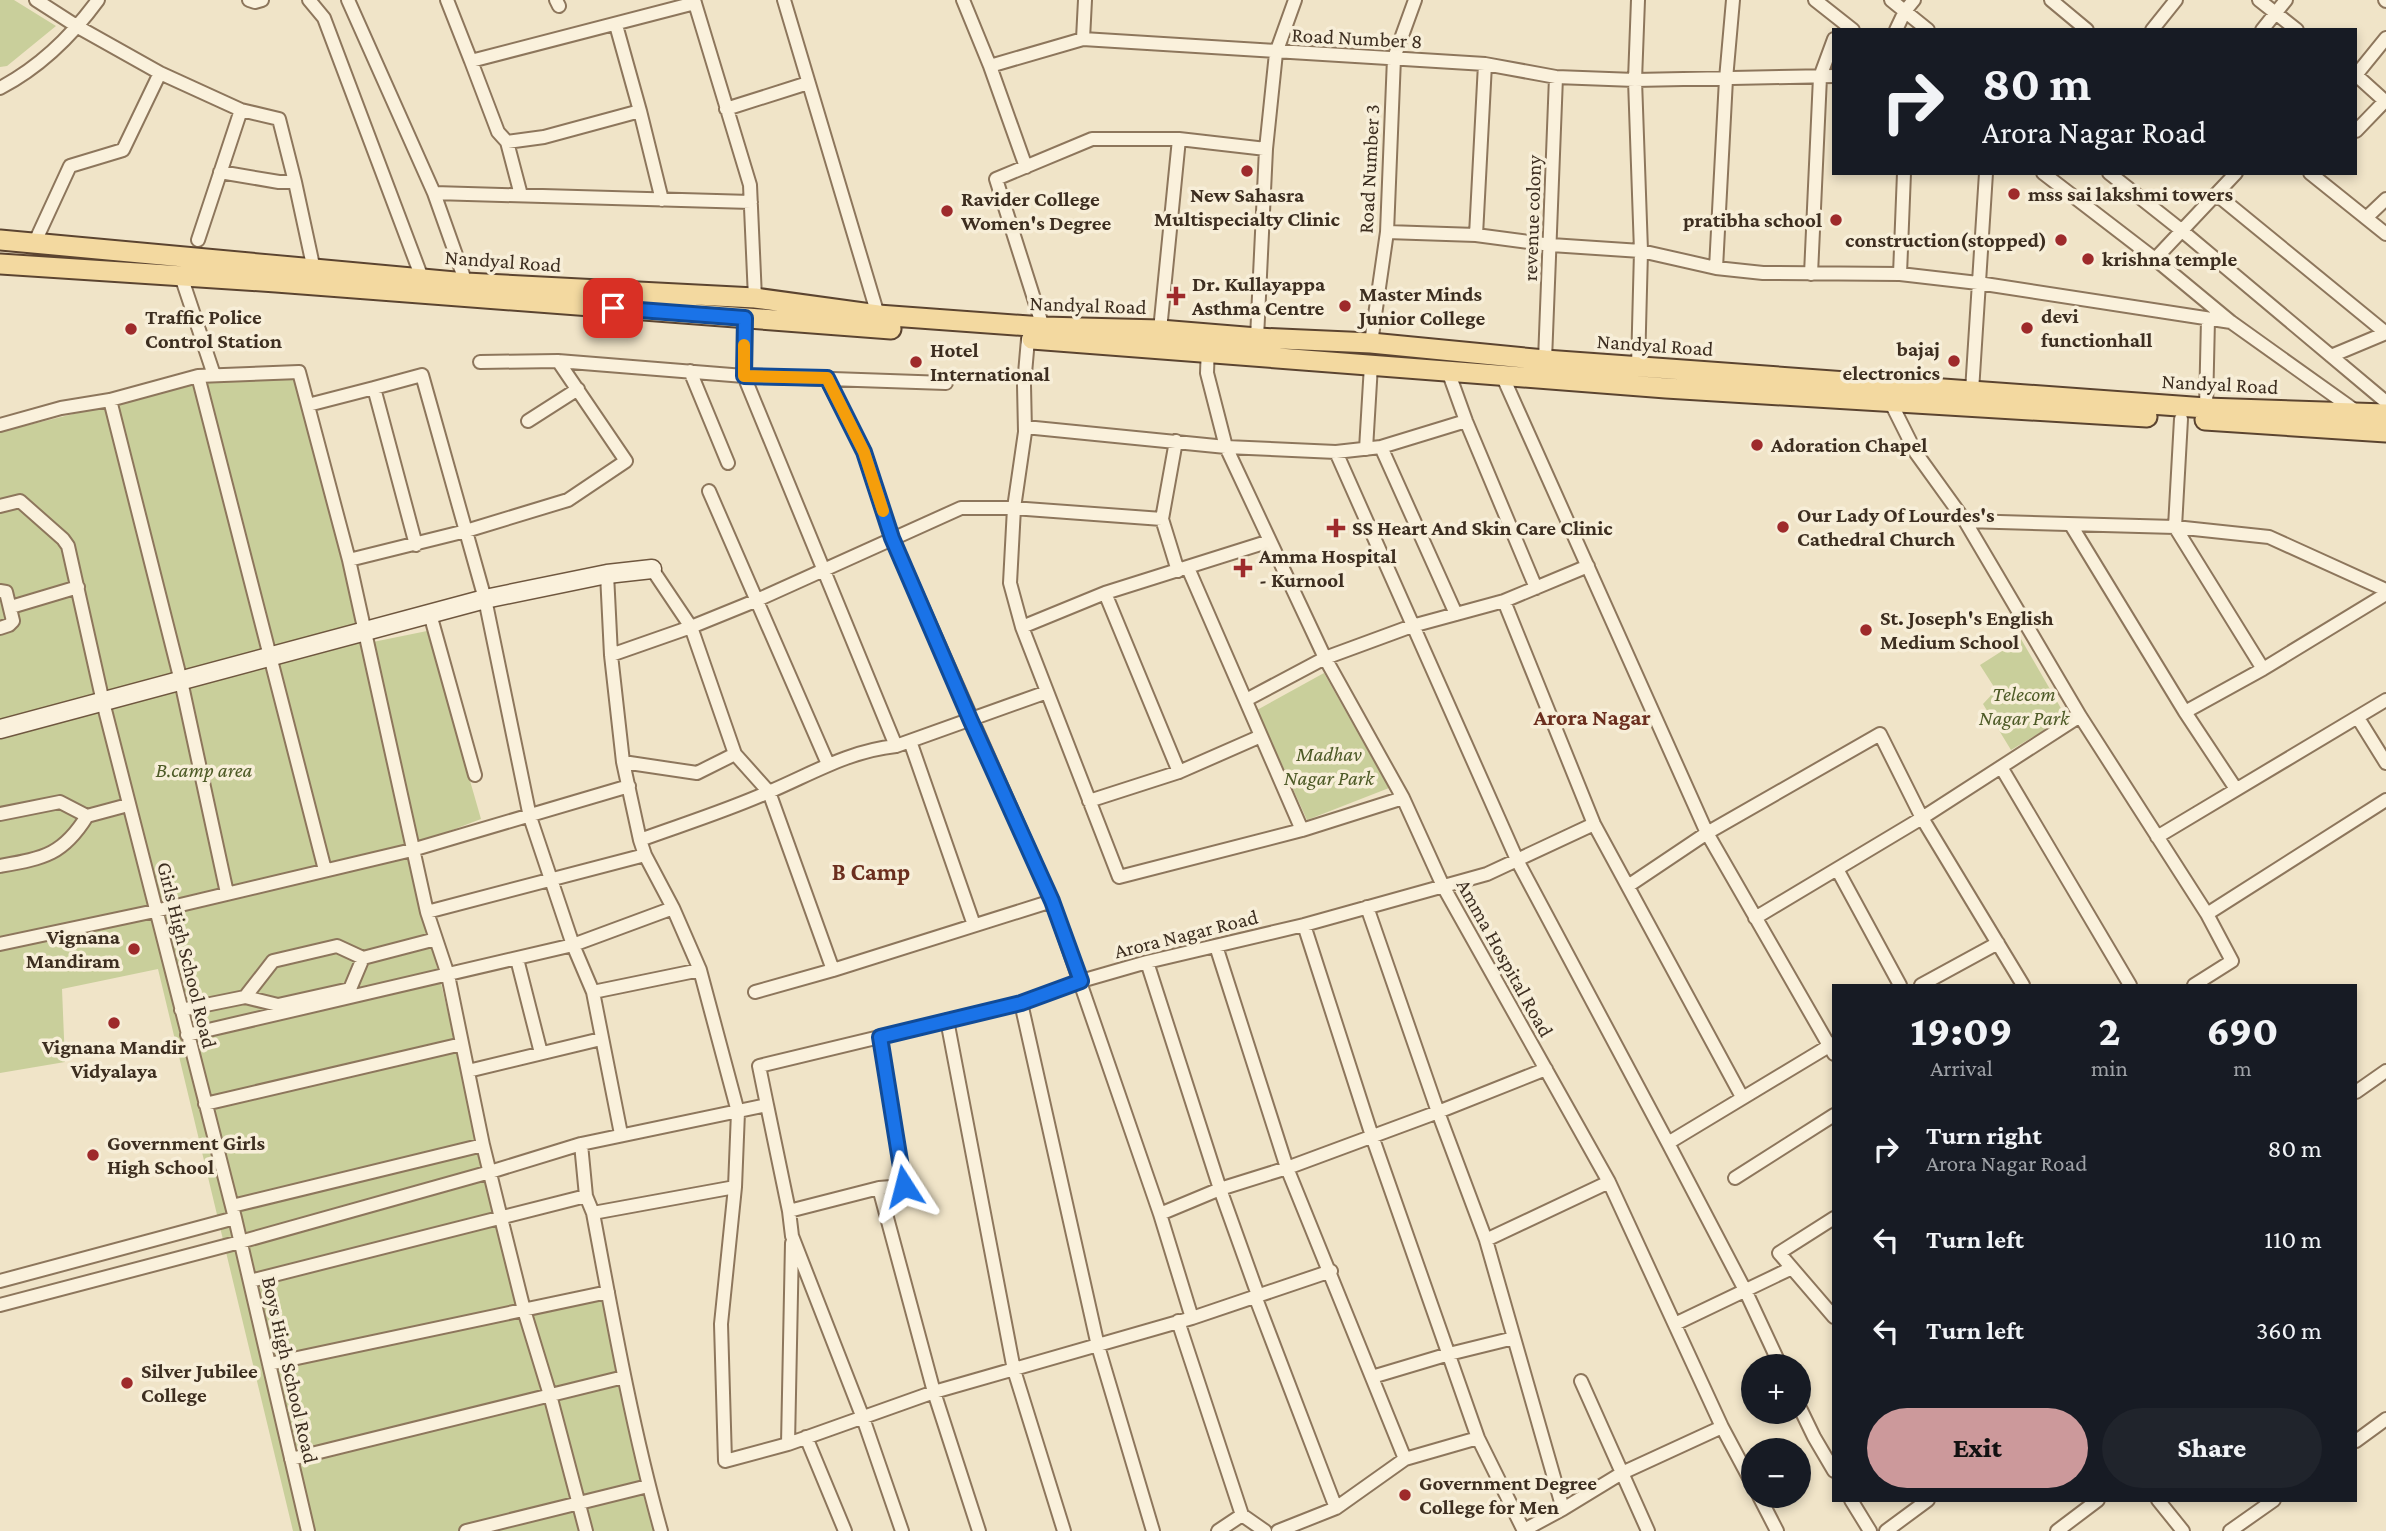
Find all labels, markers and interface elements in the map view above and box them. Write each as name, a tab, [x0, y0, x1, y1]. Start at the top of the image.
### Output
street label: Road Number 8	[1291, 23, 1423, 53]
icon: right	[1867, 56, 1958, 147]
text: 80 m	[1982, 56, 2091, 111]
street label: Road Number 3	[1354, 104, 1384, 234]
text: Arora Nagar Road	[1982, 114, 2206, 150]
street label: revenue colony	[1518, 154, 1546, 282]
marker: New Sahasra Multispecialty Clinic	[1239, 163, 1255, 179]
place label: mss sai lakshmi towers	[2028, 182, 2233, 206]
place label: New Sahasra Multispecialty Clinic	[1154, 183, 1340, 231]
marker: mss sai lakshmi towers	[2006, 186, 2022, 202]
place label: Ravider College Women's Degree	[960, 187, 1111, 235]
marker: Ravider College Women's Degree	[939, 203, 955, 219]
place label: pratibha school	[1683, 208, 1822, 232]
marker: pratibha school	[1828, 212, 1844, 228]
place label: construction(stopped)	[1845, 228, 2047, 252]
marker: construction(stopped)	[2053, 232, 2069, 248]
street label: Nandyal Road	[444, 245, 562, 277]
place label: krishna temple	[2102, 247, 2237, 271]
marker: krishna temple	[2080, 251, 2096, 267]
place label: Dr. Kullayappa Asthma Centre	[1191, 272, 1326, 320]
pin	[583, 278, 643, 338]
place label: Master Minds Junior College	[1357, 282, 1485, 330]
marker: Dr. Kullayappa Asthma Centre	[1166, 286, 1186, 306]
icon: arrive	[594, 289, 632, 327]
street label: Nandyal Road	[1029, 291, 1147, 319]
marker: Master Minds Junior College	[1337, 298, 1353, 314]
place label: devi functionhall	[2041, 304, 2152, 352]
place label: Traffic Police Control Station	[145, 305, 282, 353]
marker: devi functionhall	[2019, 320, 2035, 336]
marker: Traffic Police Control Station	[123, 321, 139, 337]
street label: Nandyal Road	[1596, 329, 1714, 361]
place label: bajaj electronics	[1842, 337, 1940, 385]
place label: Hotel International	[930, 338, 1050, 386]
marker: bajaj electronics	[1946, 353, 1962, 369]
marker: Hotel International	[908, 354, 924, 370]
street label: Nandyal Road	[2161, 369, 2279, 399]
place label: Adoration Chapel	[1770, 433, 1927, 457]
marker: Adoration Chapel	[1749, 437, 1765, 453]
place label: Our Lady Of Lourdes's Cathedral Church	[1797, 503, 1995, 551]
place label: SS Heart And Skin Care Clinic	[1352, 516, 1613, 540]
marker: SS Heart And Skin Care Clinic	[1326, 518, 1346, 538]
marker: Our Lady Of Lourdes's Cathedral Church	[1775, 519, 1791, 535]
place label: Amma Hospital - Kurnool	[1258, 544, 1397, 592]
marker: Amma Hospital - Kurnool	[1233, 558, 1253, 578]
place label: St. Joseph's English Medium School	[1880, 606, 2054, 654]
marker: St. Joseph's English Medium School	[1858, 622, 1874, 638]
park label: Telecom Nagar Park	[1979, 682, 2070, 730]
district label: Arora Nagar	[1532, 704, 1651, 730]
park label: Madhav Nagar Park	[1284, 742, 1375, 790]
park label: B.camp area	[155, 758, 253, 782]
district label: B Camp	[832, 858, 910, 885]
street label: Girls High School Road	[152, 859, 222, 1051]
street label: Amma Hospital Road	[1452, 875, 1558, 1041]
street label: Arora Nagar Road	[1112, 905, 1260, 963]
place label: Vignana Mandiram	[26, 925, 121, 973]
marker: Vignana Mandiram	[126, 941, 142, 957]
text: 19:09	[1910, 1007, 2013, 1054]
text: 2	[2099, 1007, 2121, 1054]
text: 690	[2206, 1007, 2278, 1054]
marker: Vignana Mandir Vidyalaya	[106, 1015, 122, 1031]
place label: Vignana Mandir Vidyalaya	[41, 1035, 187, 1083]
text: Arrival	[1930, 1055, 1993, 1081]
text: min	[2091, 1055, 2128, 1081]
text: m	[2233, 1055, 2252, 1081]
text: Turn right	[1926, 1121, 2042, 1150]
icon: right	[1867, 1130, 1905, 1168]
place label: Government Girls High School	[107, 1131, 266, 1179]
text: 80 m	[2268, 1134, 2322, 1163]
marker: Government Girls High School	[85, 1147, 101, 1163]
position arrow	[867, 1149, 941, 1223]
text: Arora Nagar Road	[1926, 1150, 2087, 1176]
icon: left	[1867, 1221, 1905, 1259]
text: Turn left	[1926, 1225, 2024, 1254]
text: 110 m	[2264, 1225, 2322, 1254]
street label: Boys High School Road	[257, 1274, 323, 1466]
icon: left	[1867, 1312, 1905, 1350]
text: Turn left	[1926, 1316, 2024, 1345]
text: 360 m	[2256, 1316, 2322, 1345]
map controls	[1741, 1354, 1811, 1508]
button: +	[1741, 1354, 1811, 1424]
place label: Silver Jubilee College	[141, 1359, 258, 1407]
marker: Silver Jubilee College	[119, 1375, 135, 1391]
button: Exit	[1867, 1408, 2088, 1488]
button: Share	[2102, 1408, 2322, 1488]
button: −	[1741, 1438, 1811, 1508]
place label: Government Degree College for Men	[1419, 1471, 1597, 1519]
marker: Government Degree College for Men	[1397, 1487, 1413, 1503]

